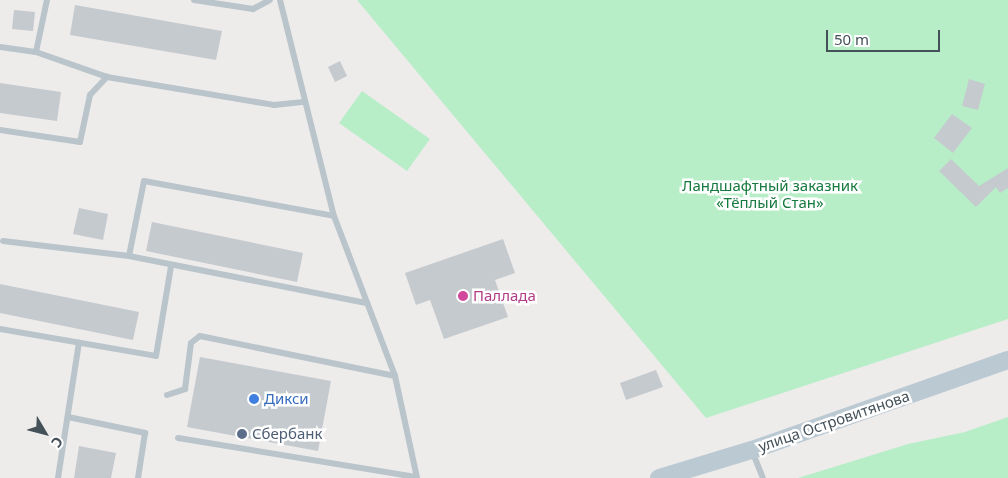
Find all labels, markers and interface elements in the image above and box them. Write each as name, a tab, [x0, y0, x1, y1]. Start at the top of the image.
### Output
scale bar	[828, 20, 942, 52]
text: 50 m	[834, 29, 869, 49]
park label: Ландшафтный заказник «Тёплый Стан»	[682, 176, 858, 211]
place label: Паллада	[473, 287, 536, 305]
marker: Паллада	[457, 290, 469, 302]
street label: улица Островитянова	[756, 387, 912, 455]
place label: Дикси	[264, 390, 309, 408]
marker: Дикси	[248, 393, 260, 405]
north arrow	[20, 408, 70, 458]
place label: Сбербанк	[252, 425, 322, 443]
marker: Сбербанк	[236, 428, 248, 440]
text: С	[47, 433, 68, 452]

